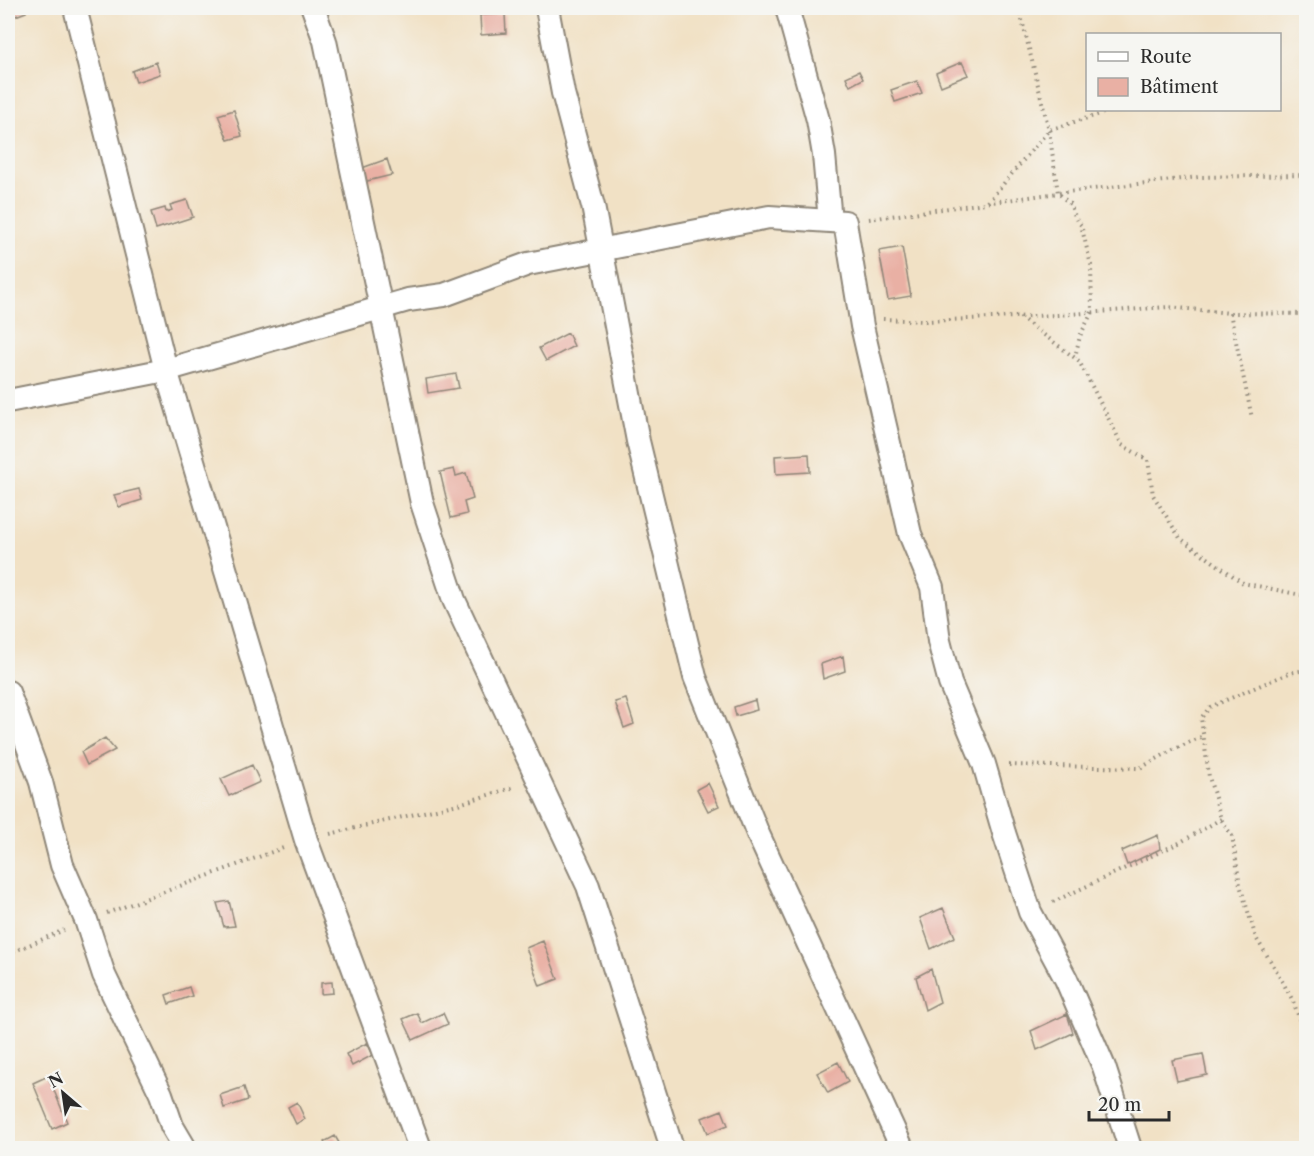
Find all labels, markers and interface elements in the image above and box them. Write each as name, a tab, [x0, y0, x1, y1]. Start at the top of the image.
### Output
legend	[1086, 33, 1281, 111]
text: Route	[1140, 46, 1192, 68]
text: Bâtiment	[1140, 76, 1219, 98]
north arrow	[33, 1063, 93, 1123]
text: N	[45, 1068, 67, 1092]
scale bar	[1089, 1084, 1168, 1122]
text: 20 m	[1098, 1094, 1142, 1116]

